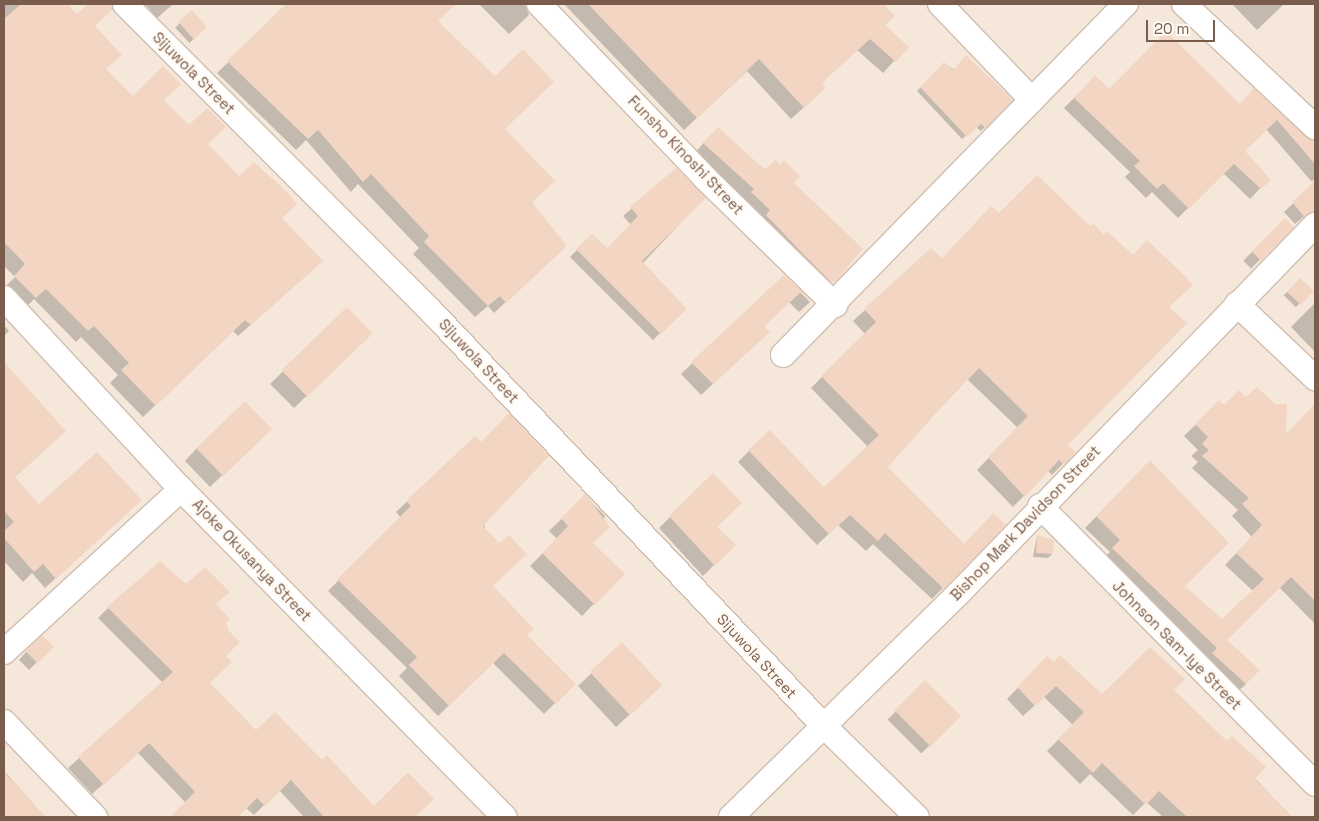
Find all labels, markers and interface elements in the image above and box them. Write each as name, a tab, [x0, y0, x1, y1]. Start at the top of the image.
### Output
scale bar	[1149, 10, 1218, 42]
text: 20 m	[1154, 19, 1189, 38]
street label: Sijuwola Street	[149, 28, 239, 118]
street label: Funsho Kinoshi Street	[624, 92, 748, 218]
street label: Sijuwola Street	[435, 315, 523, 407]
street label: Bishop Mark Davidson Street	[946, 442, 1104, 604]
street label: Ajoke Okusanya Street	[189, 495, 315, 625]
street label: Johnson Sam-Iye Street	[1109, 577, 1245, 713]
street label: Sijuwola Street	[713, 610, 801, 702]

